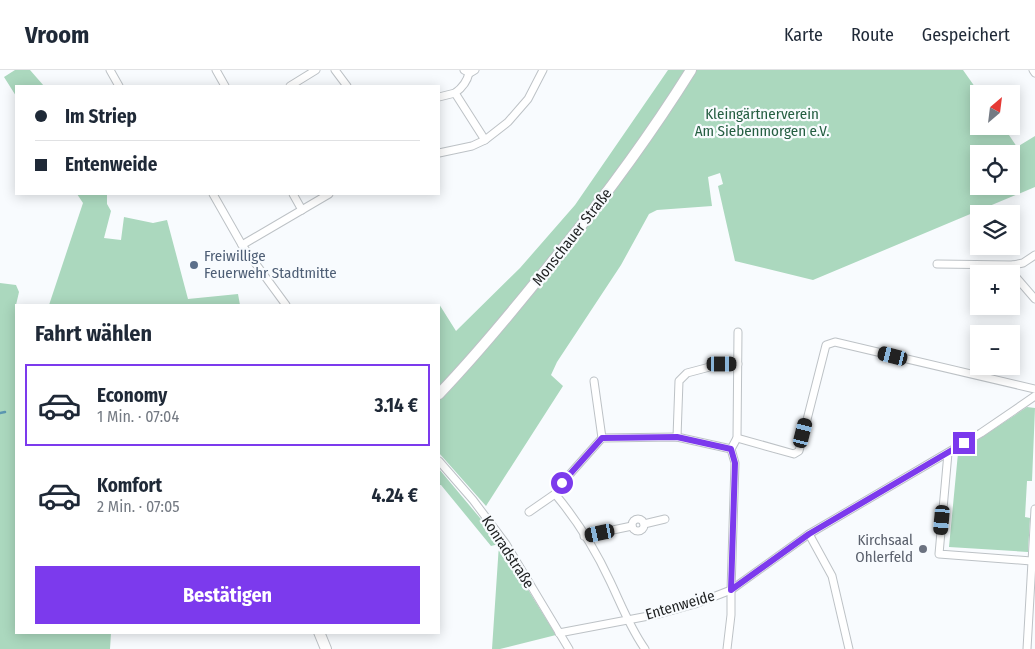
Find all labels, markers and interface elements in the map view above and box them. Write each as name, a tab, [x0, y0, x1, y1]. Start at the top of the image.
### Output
text: Vroom	[25, 21, 89, 49]
text: Karte	[784, 24, 823, 46]
text: Route	[851, 24, 894, 46]
text: Gespeichert	[922, 24, 1010, 46]
north arrow	[970, 85, 1020, 135]
map controls	[970, 85, 1020, 375]
text: Im Striep	[65, 105, 137, 128]
park label: Kleingärtnerverein Am Siebenmorgen e.V.	[695, 105, 829, 140]
button: locate	[970, 145, 1020, 195]
text: Entenweide	[65, 153, 157, 176]
street label: Monschauer Straße	[528, 185, 616, 289]
button: layers	[970, 205, 1020, 255]
place label: Freiwillige Feuerwehr Stadtmitte	[204, 247, 337, 282]
marker: Freiwillige Feuerwehr Stadtmitte	[188, 259, 200, 271]
button: +	[970, 265, 1020, 315]
text: Fahrt wählen	[35, 320, 152, 347]
button: −	[970, 325, 1020, 375]
car	[876, 345, 909, 367]
car	[707, 357, 737, 372]
icon: car	[37, 383, 82, 428]
text: Economy	[97, 384, 167, 407]
text: 3.14 €	[375, 394, 418, 417]
text: 1 Min. · 07:04	[97, 407, 179, 426]
car	[792, 417, 813, 449]
route end	[953, 432, 975, 454]
route start	[551, 472, 573, 494]
icon: car	[37, 473, 82, 518]
text: Komfort	[97, 474, 162, 497]
text: 4.24 €	[372, 484, 418, 507]
text: 2 Min. · 07:05	[97, 497, 180, 516]
car	[933, 504, 950, 536]
street label: Konradstraße	[478, 512, 538, 592]
car	[583, 523, 616, 543]
place label: Kirchsaal Ohlerfeld	[855, 531, 913, 566]
marker: Kirchsaal Ohlerfeld	[917, 543, 929, 555]
button: Bestätigen	[35, 566, 420, 624]
street label: Entenweide	[643, 587, 717, 623]

